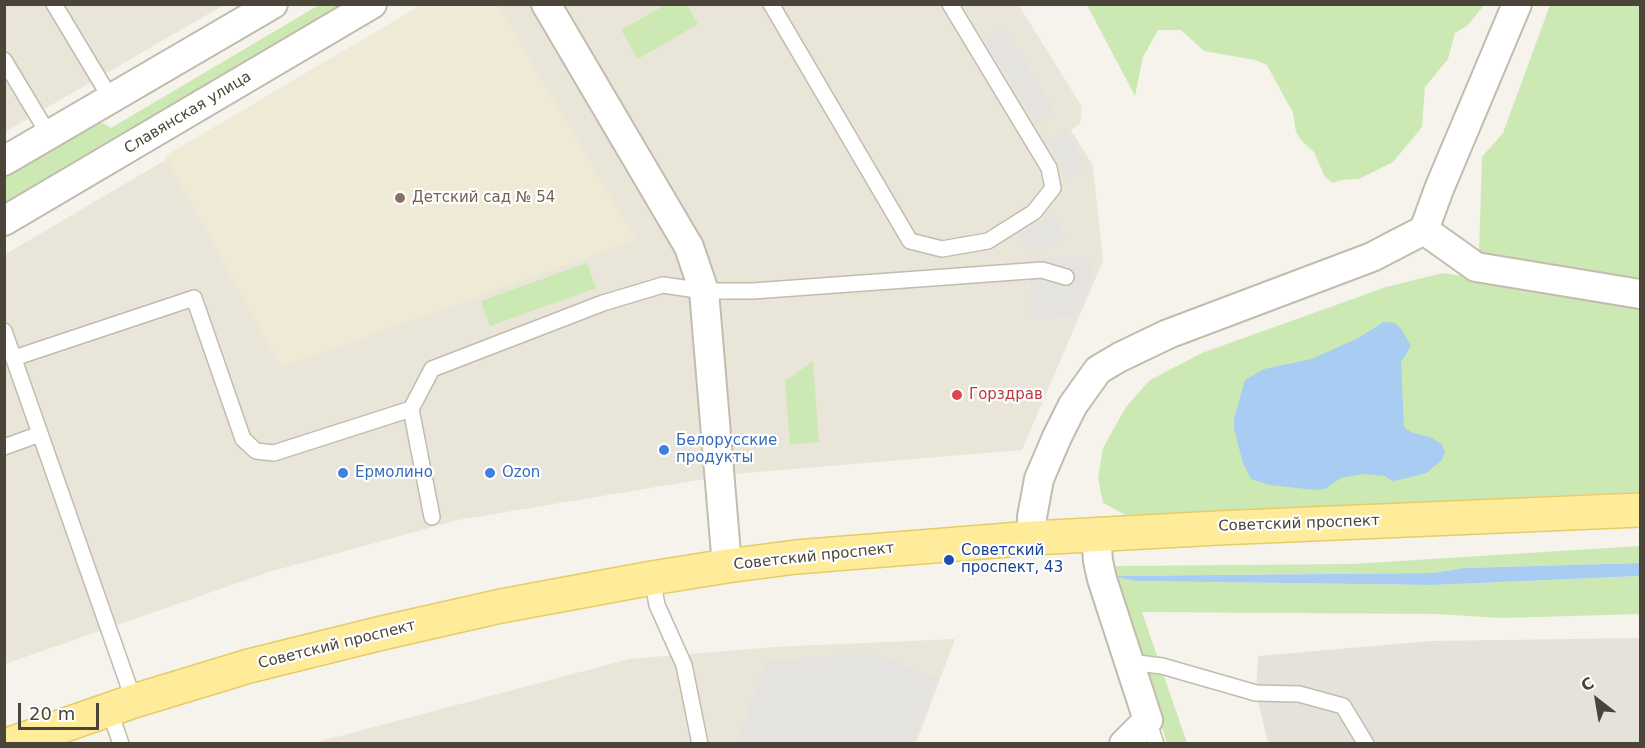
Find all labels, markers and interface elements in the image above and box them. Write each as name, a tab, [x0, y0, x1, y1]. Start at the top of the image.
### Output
street label: Славянская улица	[121, 68, 255, 158]
place label: Детский сад № 54	[412, 189, 555, 207]
marker: Детский сад № 54	[393, 191, 407, 205]
place label: Горздрав	[969, 386, 1043, 404]
marker: Горздрав	[950, 388, 964, 402]
place label: Белорусские продукты	[676, 432, 777, 467]
marker: Белорусские продукты	[657, 443, 671, 457]
place label: Ермолино	[355, 464, 433, 482]
place label: Ozon	[502, 464, 540, 482]
marker: Ермолино	[336, 466, 350, 480]
marker: Ozon	[483, 466, 497, 480]
street label: Советский проспект	[1218, 512, 1380, 536]
street label: Советский проспект	[733, 540, 895, 574]
place label: Советский проспект, 43	[961, 542, 1063, 577]
marker: Советский проспект, 43	[942, 553, 956, 567]
street label: Советский проспект	[256, 617, 418, 673]
north arrow	[1567, 670, 1627, 730]
text: С	[1578, 673, 1597, 695]
scale bar	[21, 691, 102, 729]
text: 20 m	[29, 703, 75, 724]

